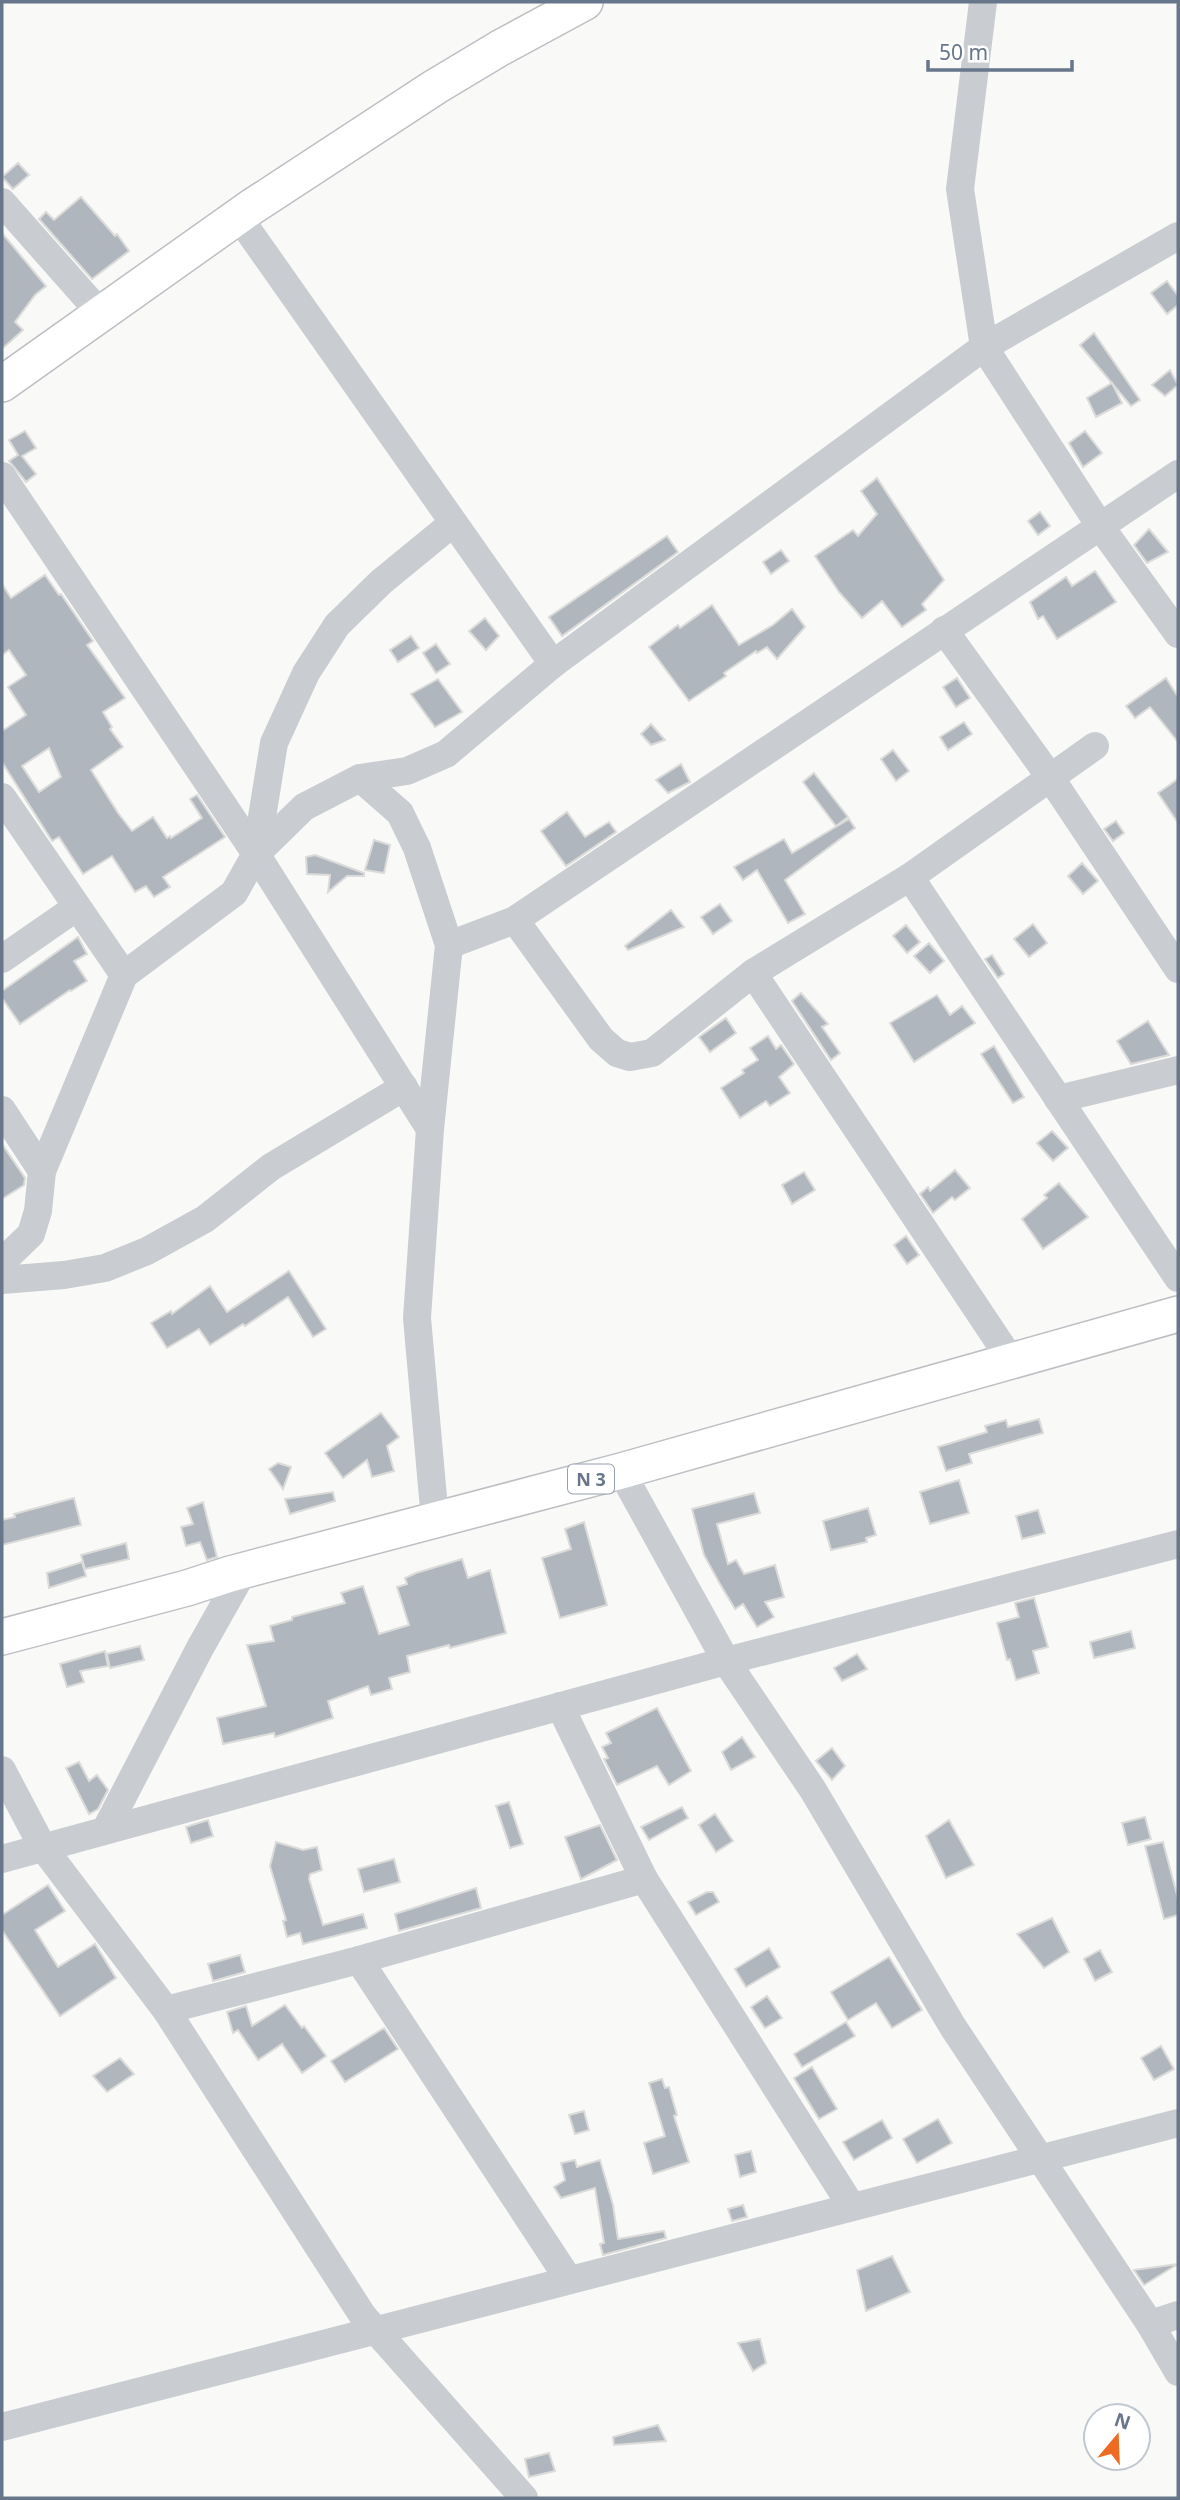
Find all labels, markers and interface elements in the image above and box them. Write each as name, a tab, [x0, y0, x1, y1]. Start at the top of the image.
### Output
scale bar	[928, 28, 1072, 72]
text: 50 m	[939, 38, 988, 66]
road number: N 3	[568, 1464, 614, 1494]
north arrow	[1082, 2402, 1152, 2472]
text: N	[1111, 2406, 1134, 2436]

